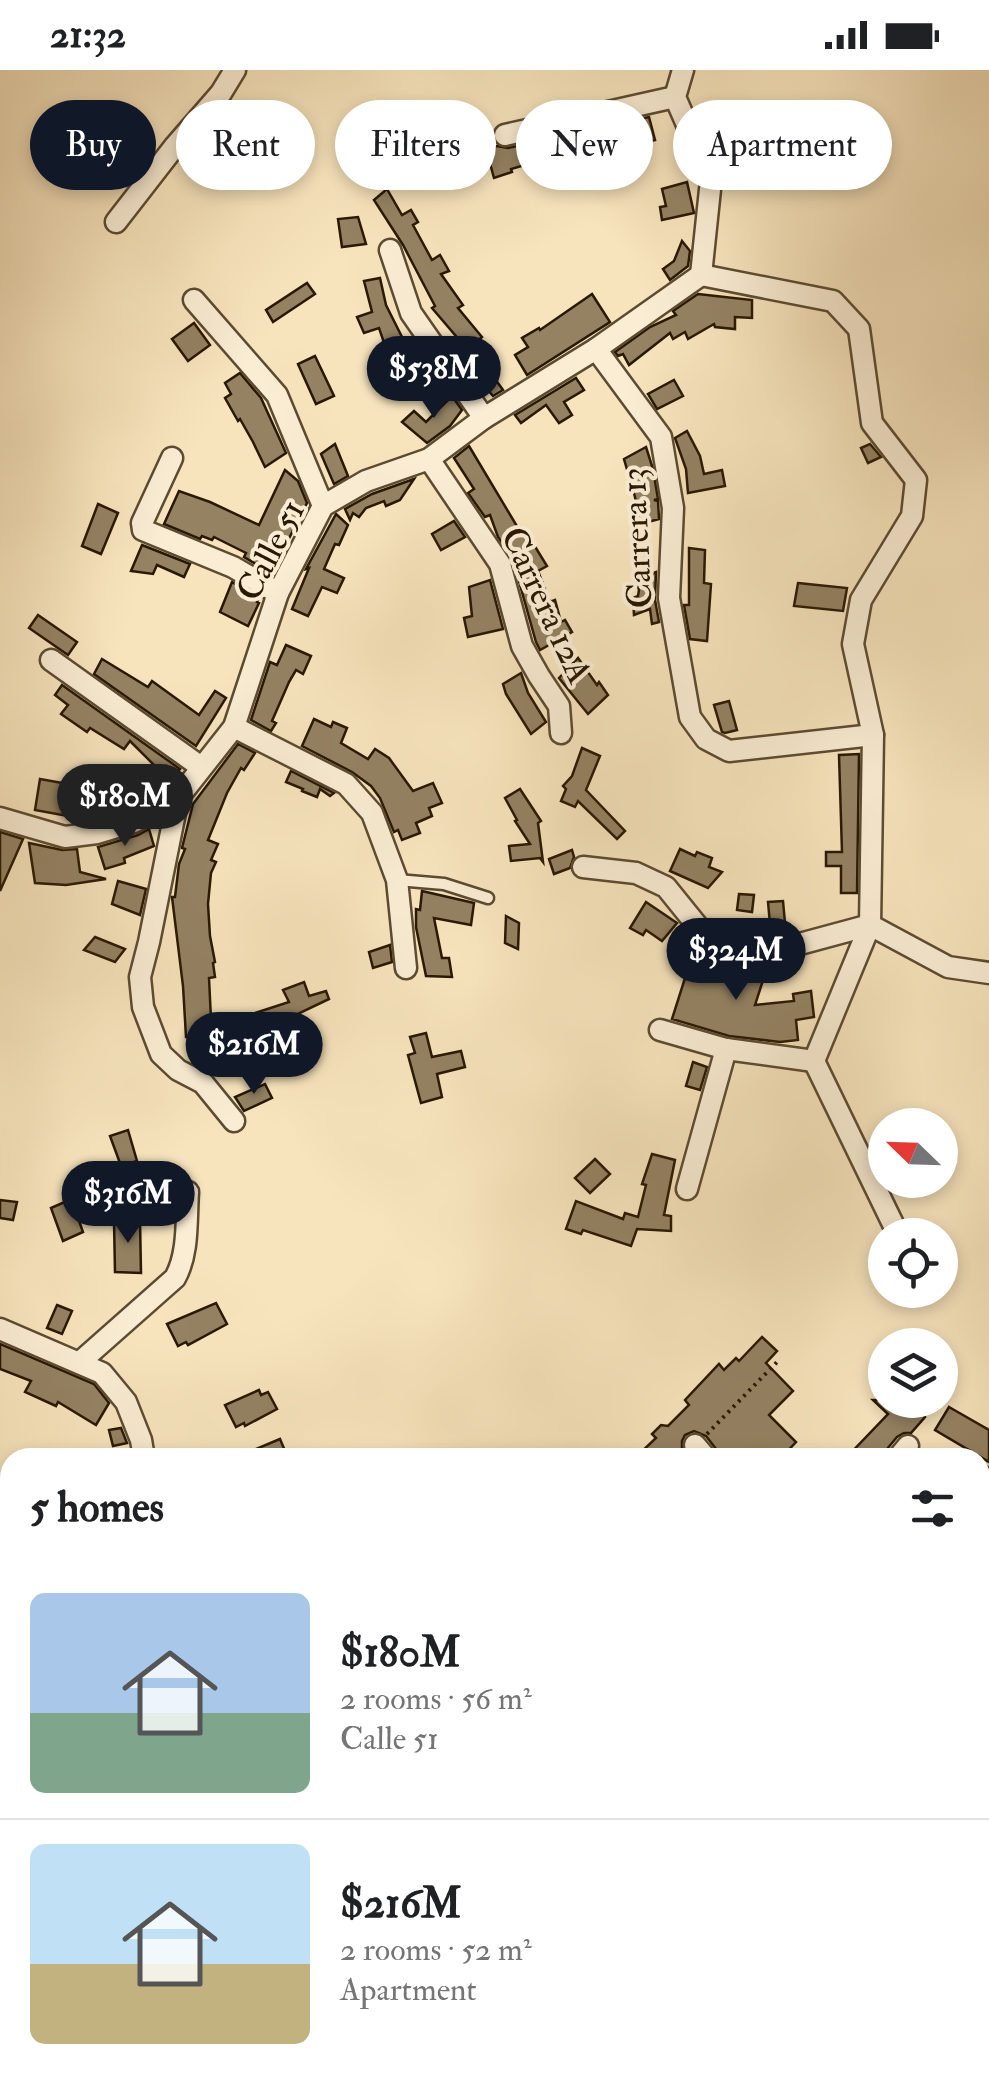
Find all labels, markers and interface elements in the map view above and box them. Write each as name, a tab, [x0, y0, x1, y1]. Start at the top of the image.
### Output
text: 21:32	[50, 11, 126, 59]
chip: Buy	[30, 100, 156, 190]
chip: Rent	[176, 100, 315, 190]
chip: Filters	[335, 100, 496, 190]
chip: New	[516, 100, 653, 190]
chip: Apartment	[673, 100, 892, 190]
pin: $538M	[364, 336, 504, 421]
text: $538M	[389, 348, 479, 388]
street label: Carrera 13	[611, 466, 663, 610]
street label: Calle 51	[227, 493, 315, 608]
street label: Carrera 12A	[491, 520, 601, 691]
pin: $180M	[55, 764, 195, 849]
text: $180M	[79, 776, 171, 816]
pin: $324M	[666, 918, 806, 1003]
text: $324M	[689, 930, 783, 970]
pin: $216M	[184, 1012, 324, 1097]
text: $216M	[208, 1024, 300, 1064]
north arrow	[868, 1108, 958, 1198]
map controls	[868, 1108, 958, 1418]
pin: $316M	[58, 1161, 198, 1246]
text: $316M	[84, 1173, 172, 1213]
button: locate	[868, 1218, 958, 1308]
button: layers	[868, 1328, 958, 1418]
icon: filters	[905, 1481, 960, 1536]
text: 5 homes	[30, 1482, 164, 1534]
text: $180M	[340, 1627, 461, 1679]
icon: home	[110, 1633, 230, 1753]
text: 2 rooms · 56 m²	[340, 1679, 532, 1719]
text: Calle 51	[340, 1719, 438, 1759]
text: $216M	[340, 1878, 462, 1930]
icon: home	[110, 1884, 230, 2004]
text: 2 rooms · 52 m²	[340, 1930, 532, 1970]
text: Apartment	[340, 1970, 477, 2010]

